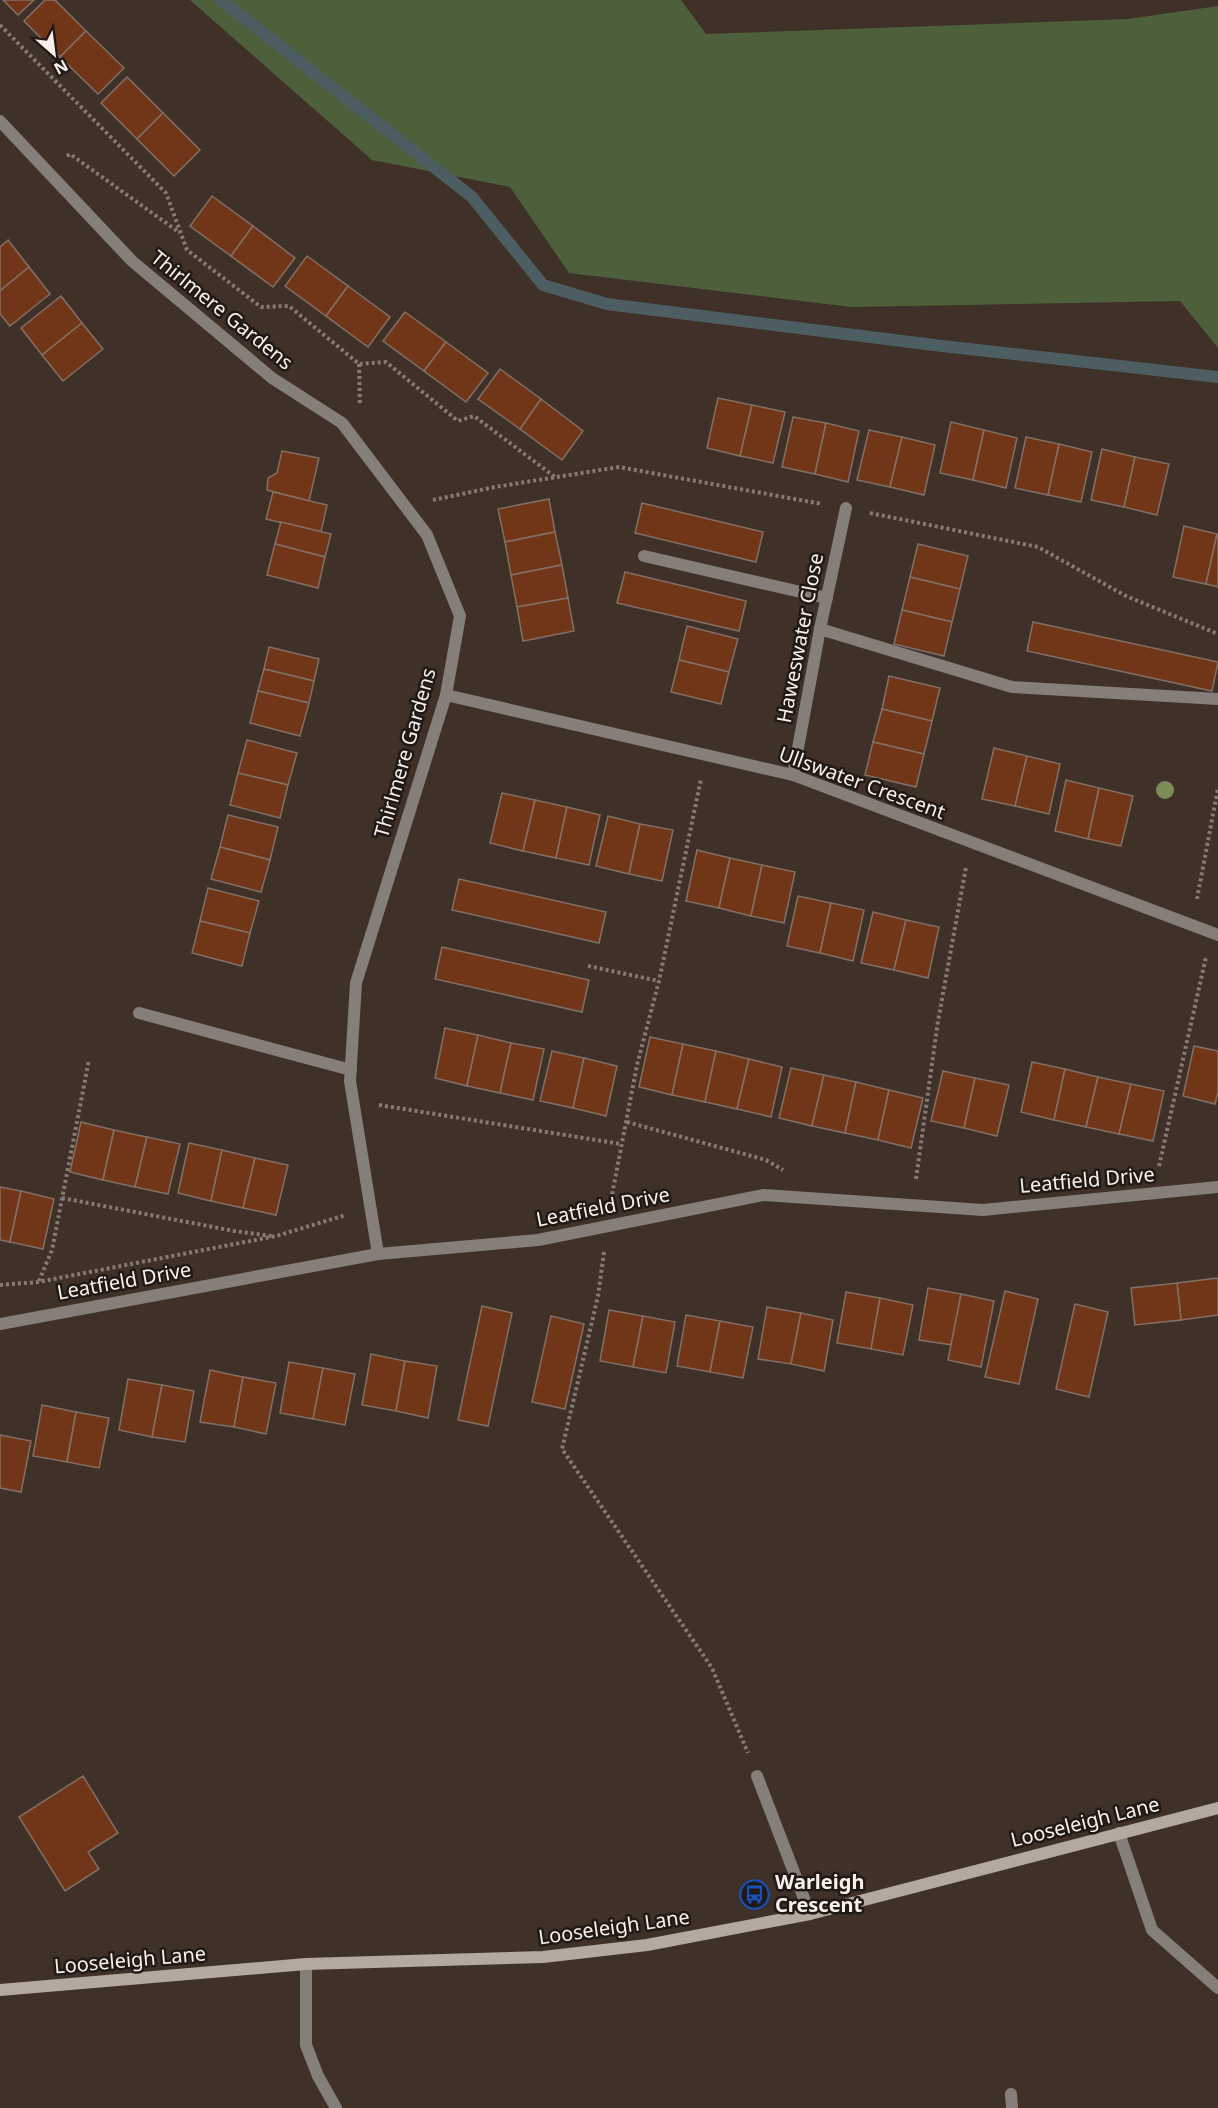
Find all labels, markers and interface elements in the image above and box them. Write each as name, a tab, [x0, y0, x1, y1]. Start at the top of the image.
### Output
north arrow	[24, 24, 84, 84]
text: N	[50, 54, 72, 80]
street label: Thirlmere Gardens	[146, 244, 299, 375]
street label: Haweswater Close	[770, 551, 829, 725]
street label: Thirlmere Gardens	[367, 665, 442, 841]
street label: Ullswater Crescent	[775, 740, 949, 825]
street label: Leatfield Drive	[1018, 1160, 1156, 1199]
street label: Leatfield Drive	[534, 1180, 672, 1233]
street label: Leatfield Drive	[55, 1255, 193, 1306]
street label: Looseleigh Lane	[1008, 1790, 1162, 1853]
place label: Warleigh Crescent	[775, 1868, 864, 1918]
bus stop icon: Warleigh Crescent	[738, 1878, 770, 1910]
street label: Looseleigh Lane	[537, 1903, 691, 1950]
street label: Looseleigh Lane	[53, 1939, 207, 1980]

